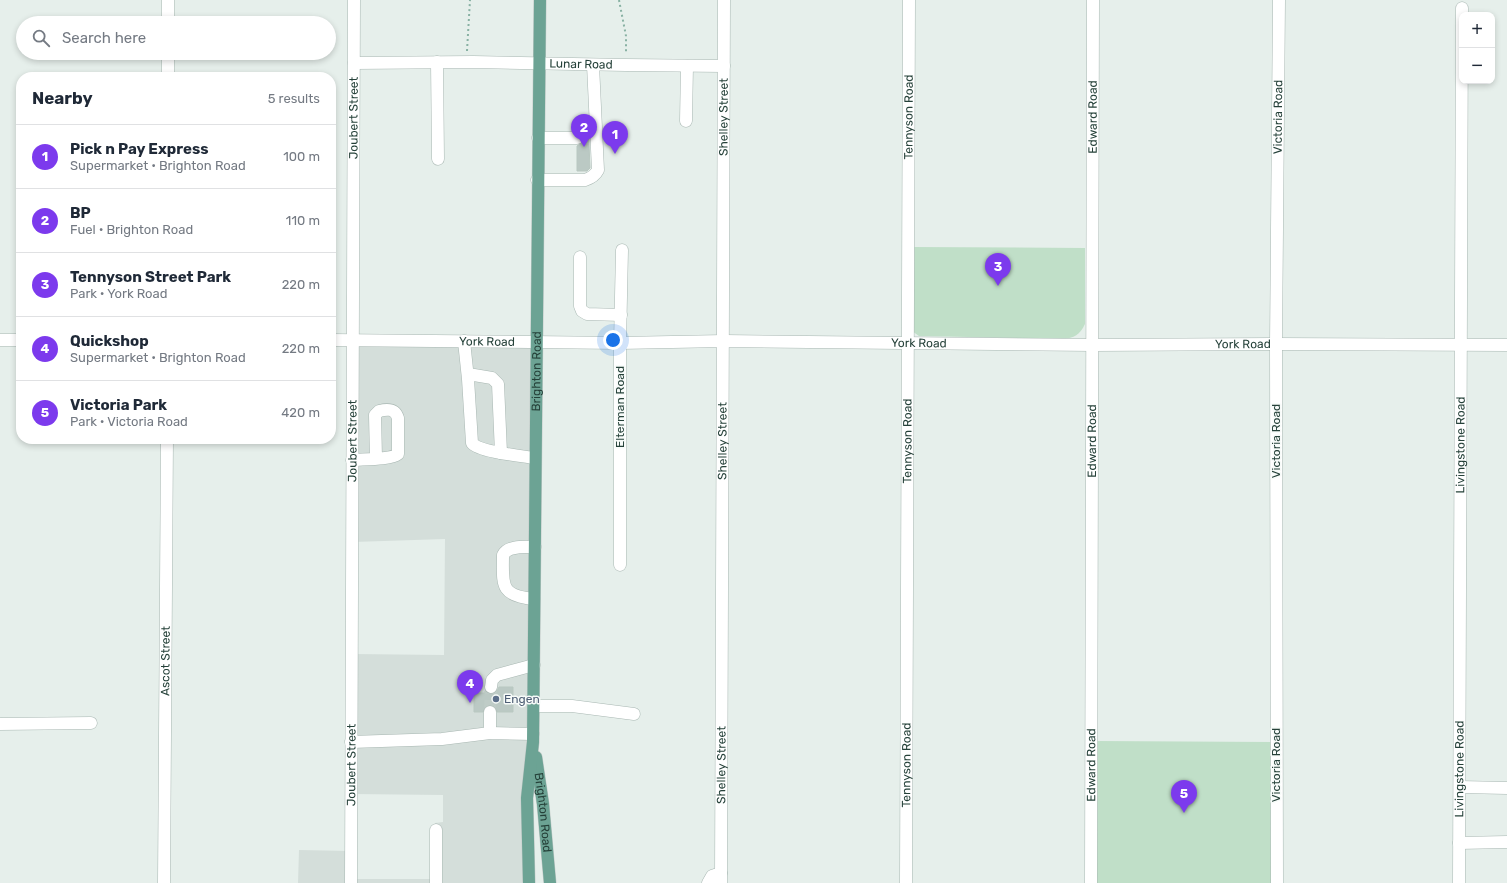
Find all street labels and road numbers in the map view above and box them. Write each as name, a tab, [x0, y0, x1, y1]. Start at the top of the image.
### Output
street label: Lunar Road	[549, 56, 613, 72]
street label: Tennyson Road	[901, 74, 916, 160]
street label: Joubert Street	[346, 76, 361, 159]
street label: Shelley Street	[716, 78, 731, 156]
street label: Edward Road	[1086, 80, 1100, 154]
street label: Victoria Road	[1271, 80, 1285, 154]
street label: Brighton Road	[529, 331, 544, 412]
street label: York Road	[459, 334, 515, 349]
street label: York Road	[891, 336, 947, 350]
street label: York Road	[1215, 337, 1271, 351]
street label: Elterman Road	[613, 366, 627, 448]
street label: Livingstone Road	[1453, 397, 1468, 493]
street label: Tennyson Road	[900, 398, 915, 484]
street label: Joubert Street	[345, 399, 360, 482]
street label: Shelley Street	[715, 402, 730, 480]
street label: Edward Road	[1085, 404, 1099, 478]
street label: Victoria Road	[1269, 404, 1283, 478]
street label: Ascot Street	[158, 626, 173, 696]
street label: Livingstone Road	[1452, 721, 1467, 817]
street label: Tennyson Road	[899, 722, 914, 808]
street label: Joubert Street	[344, 723, 359, 806]
street label: Shelley Street	[714, 726, 729, 804]
street label: Edward Road	[1084, 728, 1098, 802]
street label: Victoria Road	[1269, 728, 1283, 802]
street label: Brighton Road	[531, 772, 554, 853]

